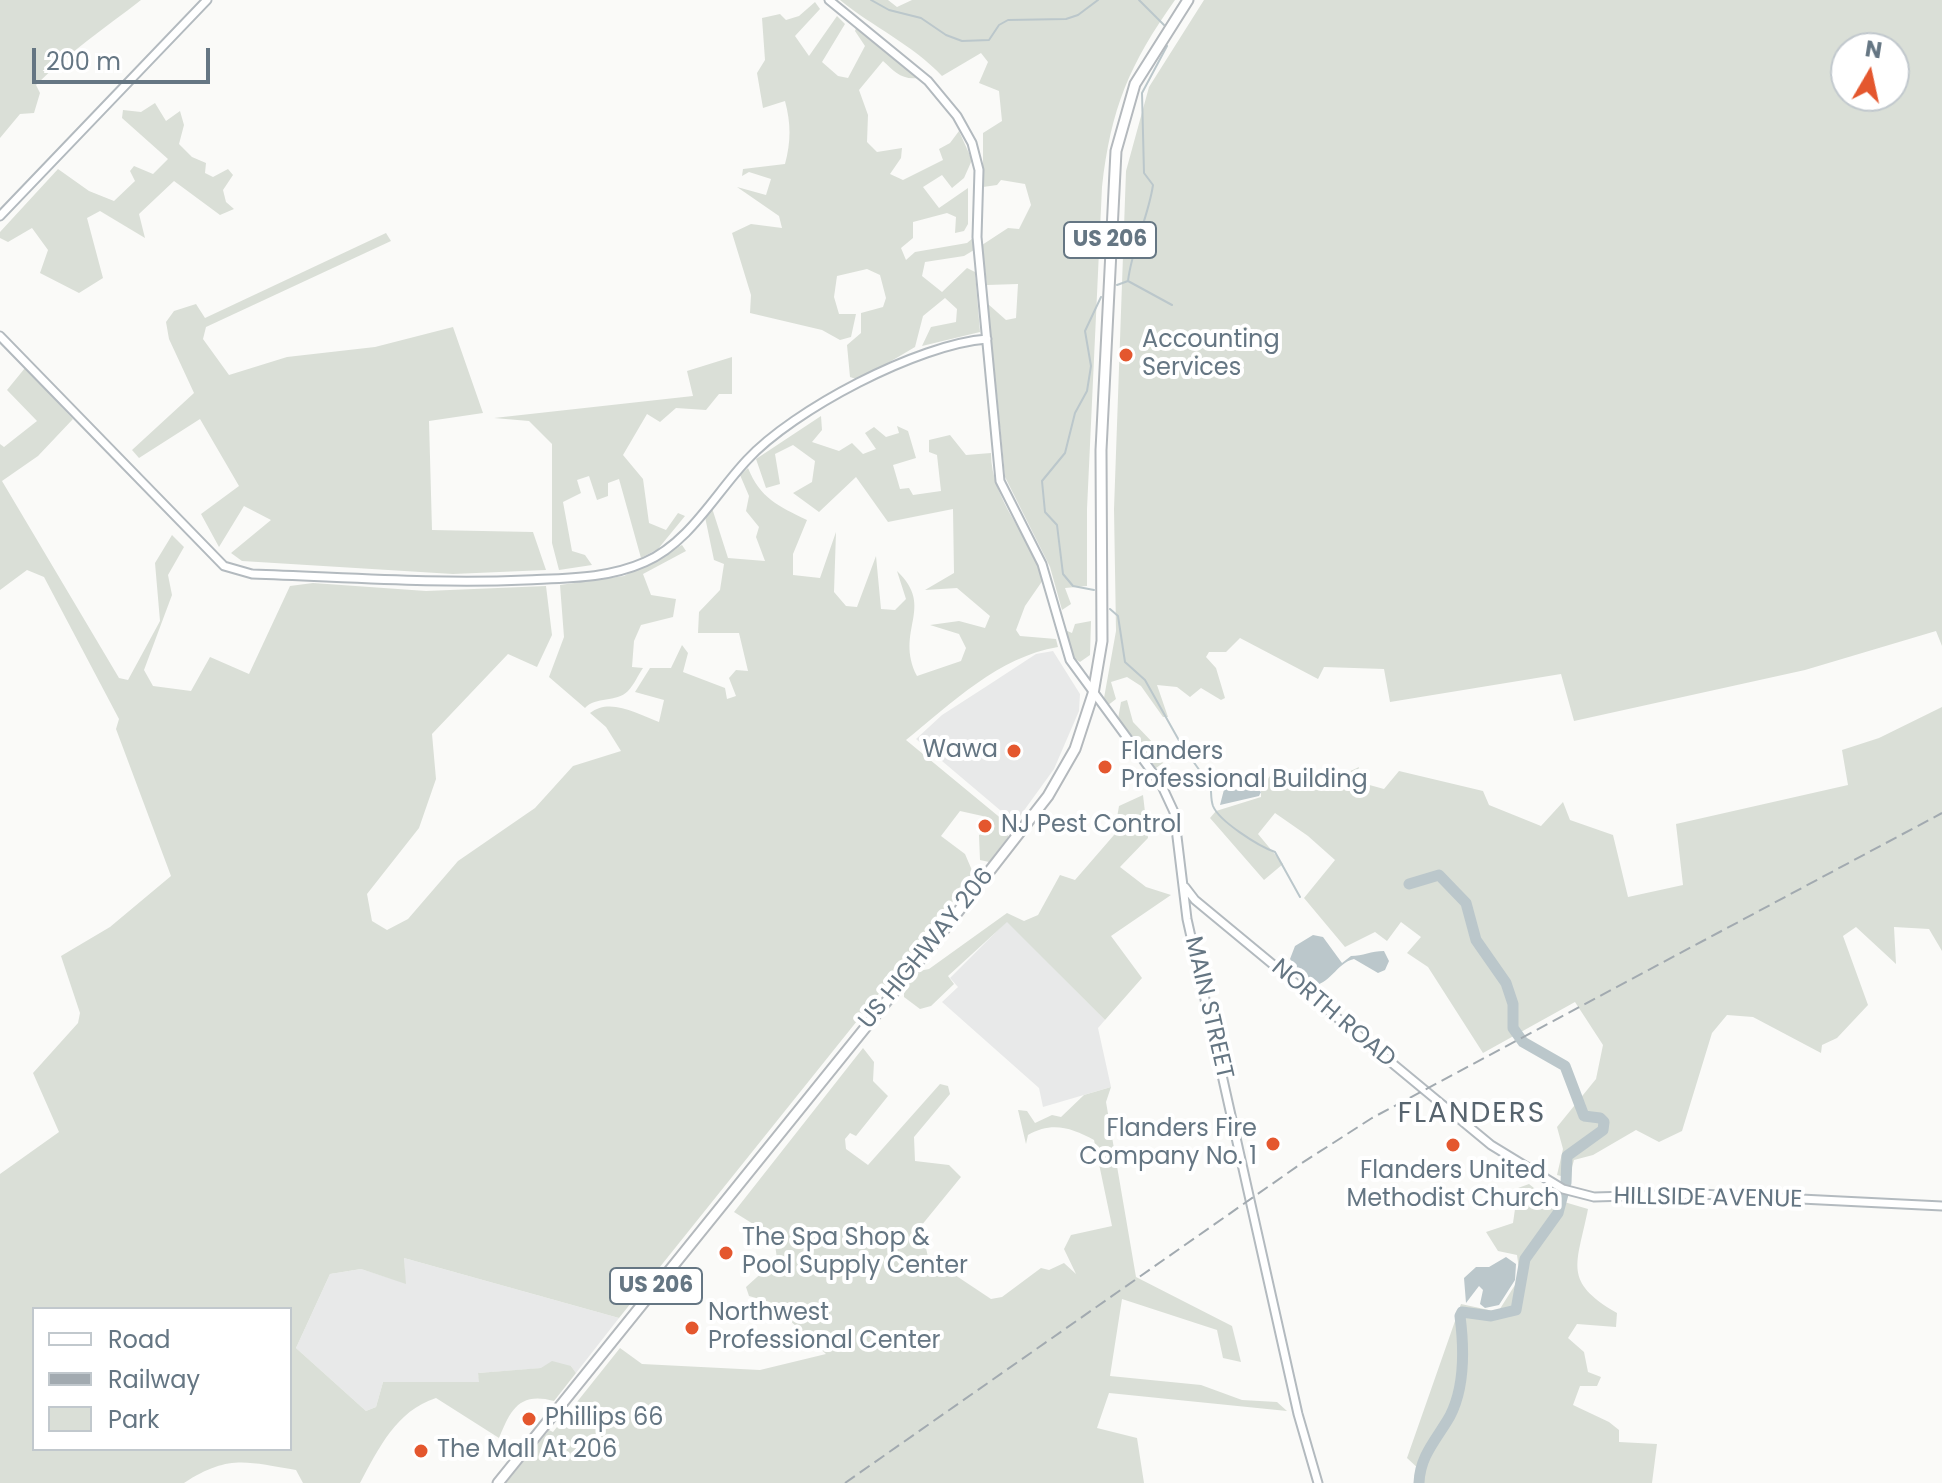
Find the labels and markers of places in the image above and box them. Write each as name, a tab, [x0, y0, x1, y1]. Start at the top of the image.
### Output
place label: Accounting Services	[1142, 327, 1280, 383]
marker: Accounting Services	[1117, 346, 1135, 364]
place label: Wawa	[922, 737, 998, 765]
place label: Flanders Professional Building	[1121, 739, 1368, 795]
marker: Wawa	[1005, 742, 1023, 760]
marker: Flanders Professional Building	[1096, 758, 1114, 776]
place label: NJ Pest Control	[1001, 812, 1182, 840]
marker: NJ Pest Control	[976, 817, 994, 835]
place label: Flanders Fire Company No. 1	[1079, 1116, 1257, 1172]
marker: Flanders Fire Company No. 1	[1264, 1135, 1282, 1153]
marker: Flanders United Methodist Church	[1444, 1136, 1462, 1154]
place label: Flanders United Methodist Church	[1347, 1158, 1559, 1214]
place label: The Spa Shop & Pool Supply Center	[742, 1225, 968, 1281]
marker: The Spa Shop & Pool Supply Center	[717, 1244, 735, 1262]
place label: Northwest Professional Center	[708, 1300, 941, 1356]
marker: Northwest Professional Center	[683, 1319, 701, 1337]
place label: Phillips 66	[545, 1405, 664, 1433]
marker: Phillips 66	[520, 1410, 538, 1428]
place label: The Mall At 206	[437, 1437, 617, 1465]
marker: The Mall At 206	[412, 1442, 430, 1460]

